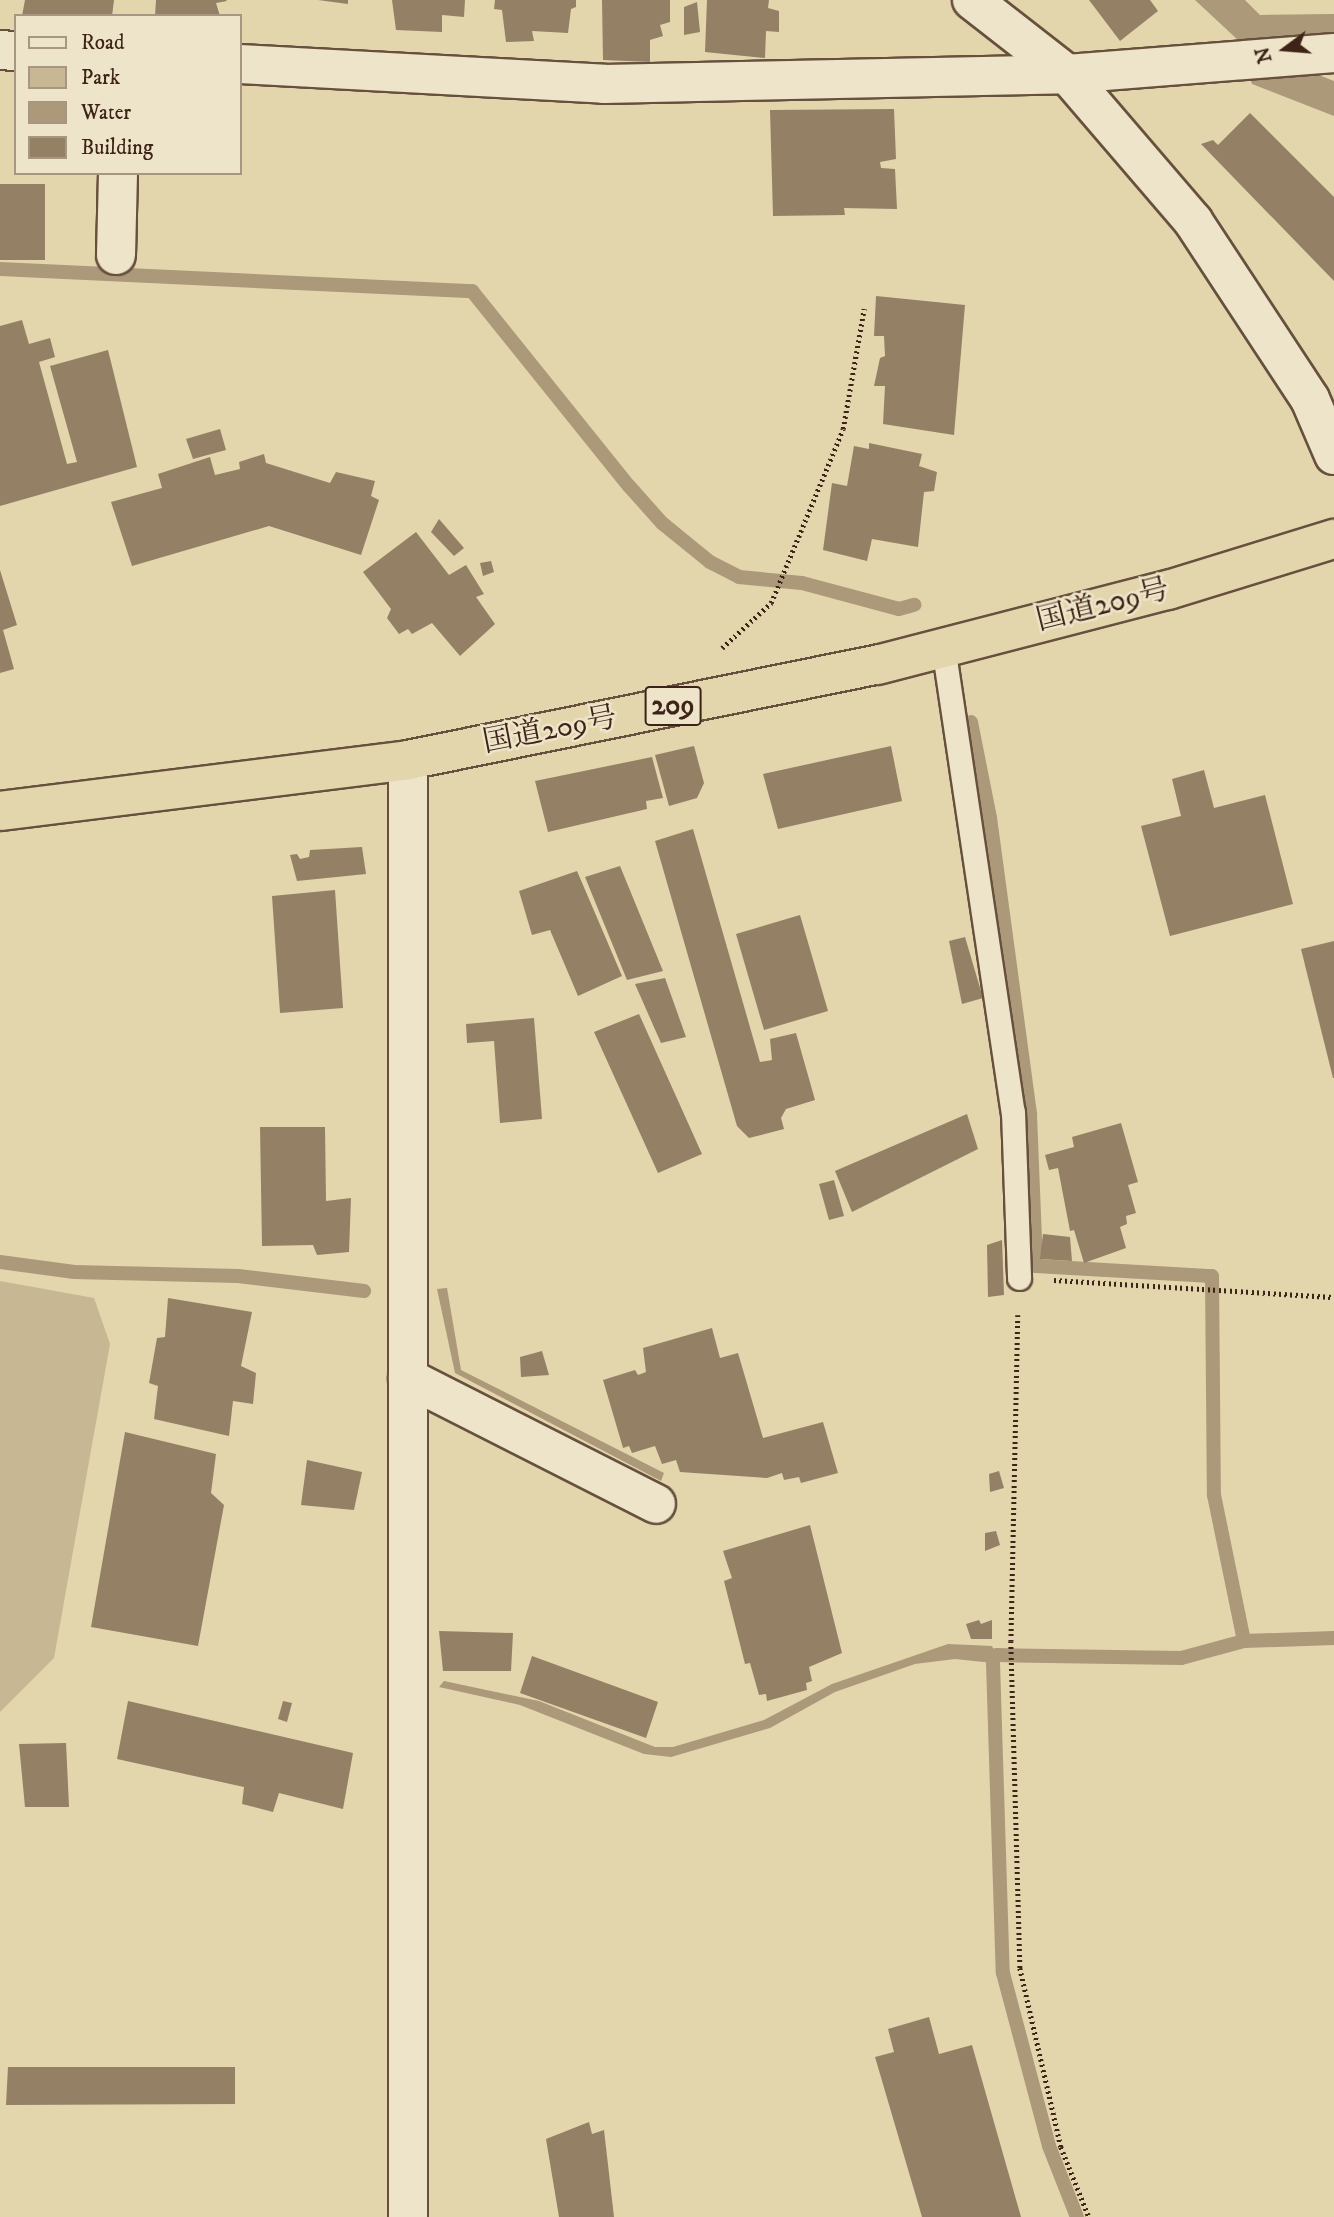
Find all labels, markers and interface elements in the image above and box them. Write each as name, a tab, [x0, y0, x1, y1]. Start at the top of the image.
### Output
legend	[14, 14, 242, 175]
north arrow	[1250, 14, 1320, 84]
text: Road	[81, 30, 125, 56]
text: N	[1251, 44, 1278, 66]
text: Park	[81, 65, 120, 91]
text: Water	[81, 100, 131, 126]
text: Building	[81, 135, 153, 161]
street label: 国道209号	[1033, 572, 1173, 640]
road number: 209	[643, 682, 703, 730]
street label: 国道209号	[480, 700, 620, 762]

